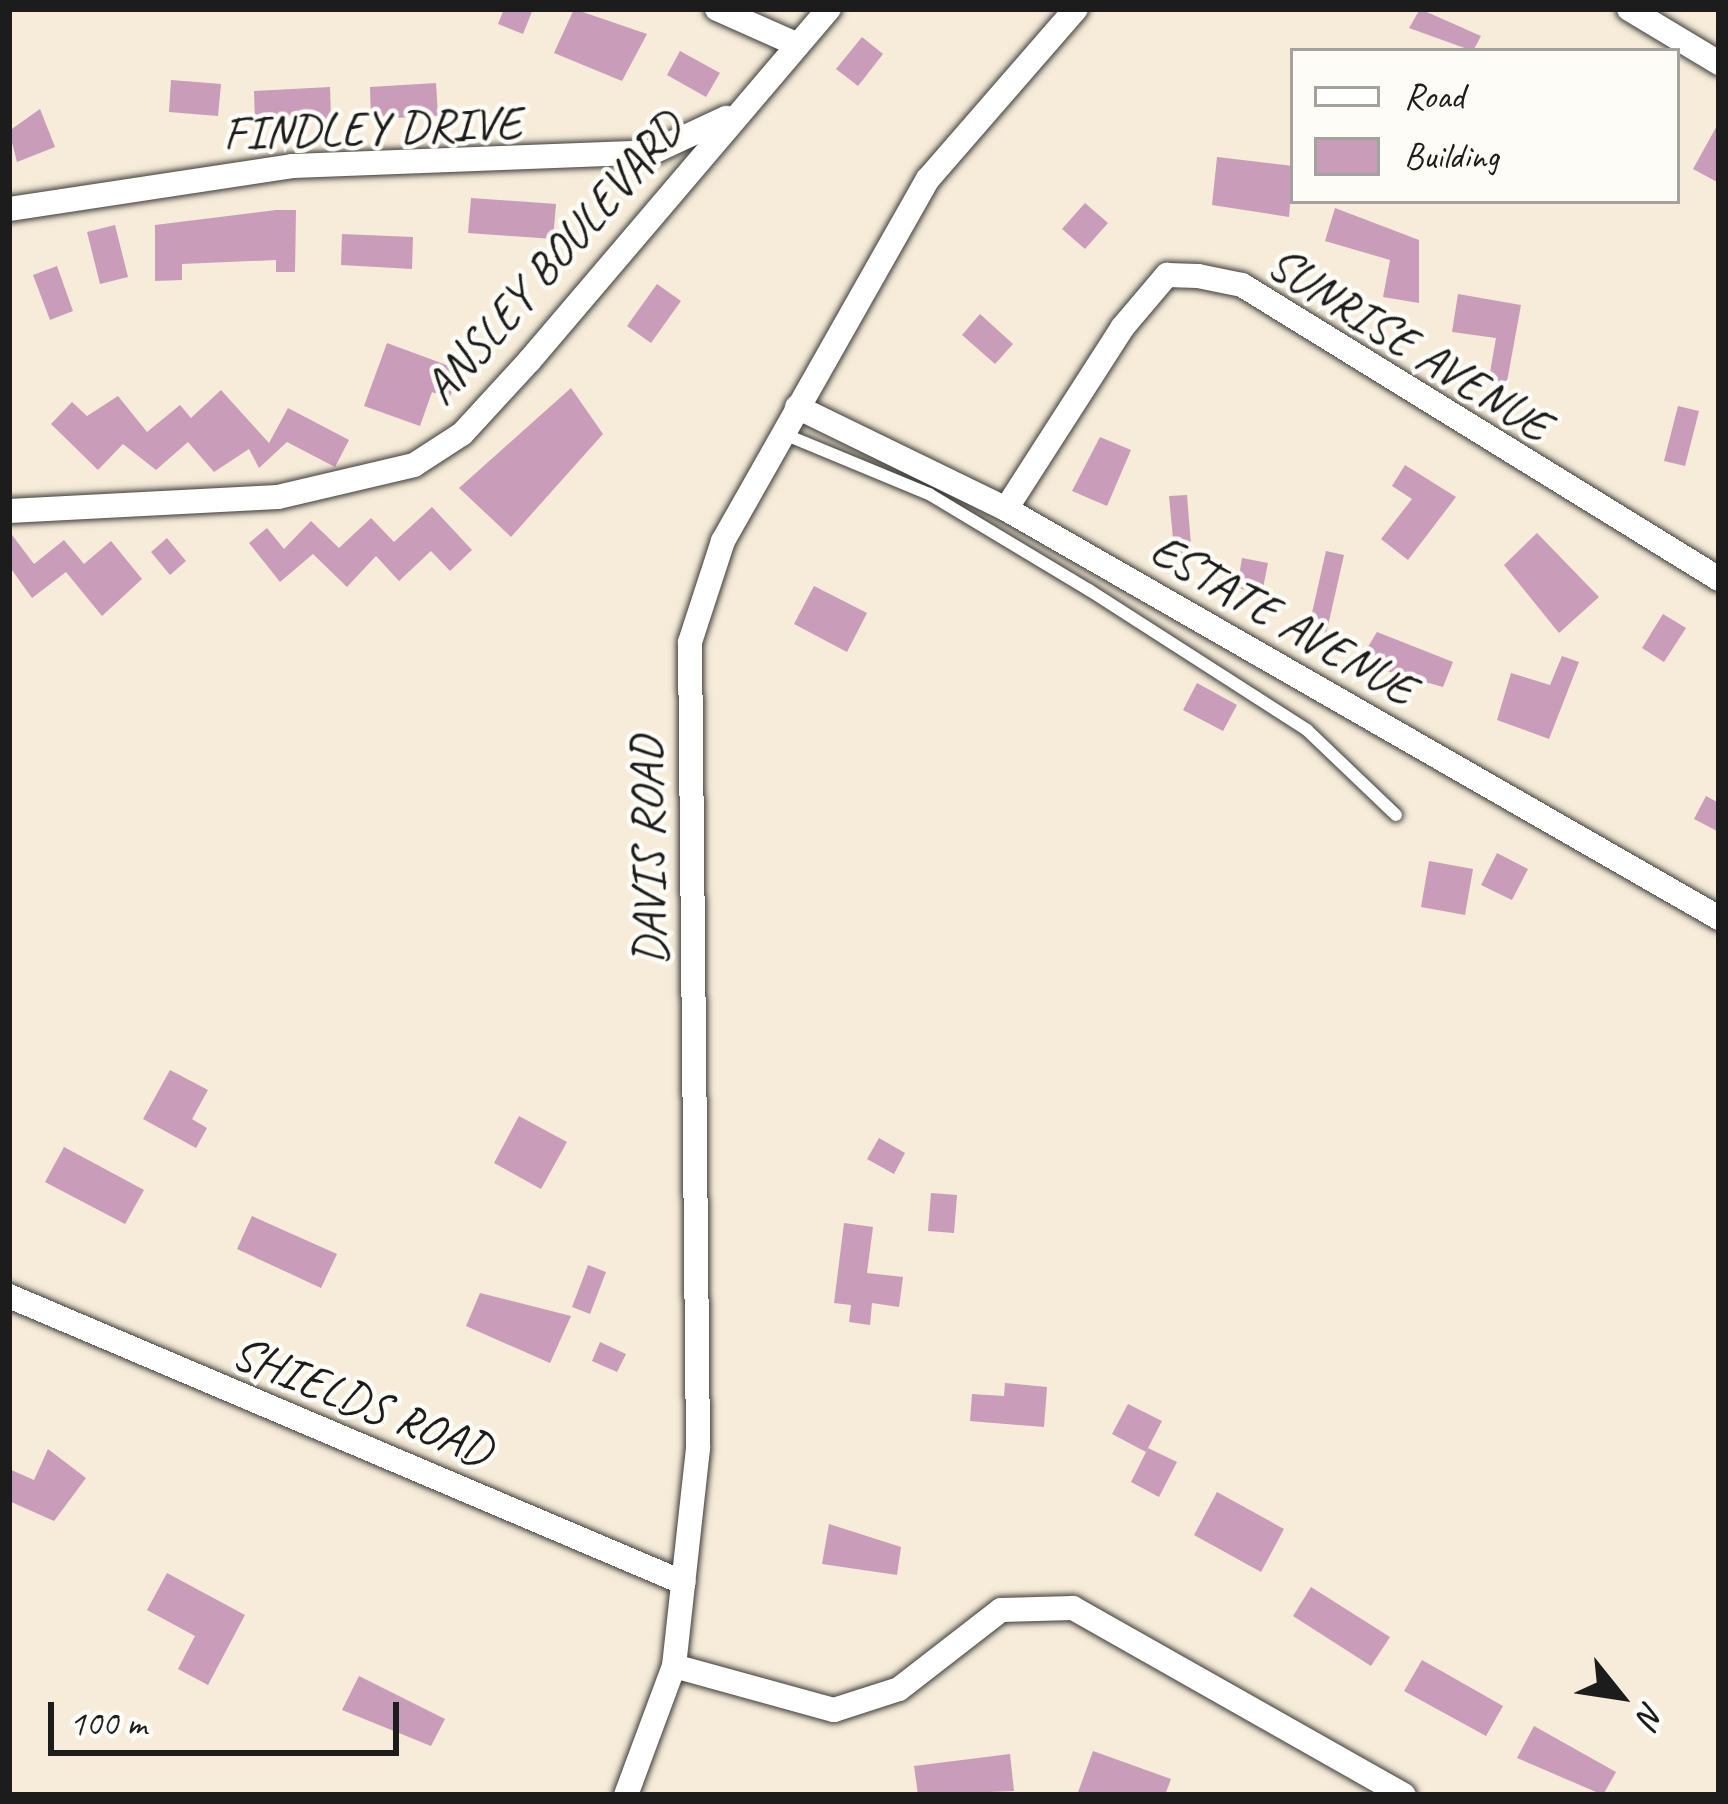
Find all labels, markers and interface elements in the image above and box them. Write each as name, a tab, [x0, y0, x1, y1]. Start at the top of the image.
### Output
legend	[1290, 48, 1680, 204]
text: Road	[1404, 73, 1464, 119]
street label: FINDLEY DRIVE	[223, 94, 521, 162]
street label: ANSLEY BOULEVARD	[410, 100, 696, 416]
text: Building	[1404, 133, 1499, 179]
street label: SUNRISE AVENUE	[1257, 234, 1561, 454]
street label: ESTATE AVENUE	[1141, 520, 1425, 718]
street label: DAVIS ROAD	[617, 736, 679, 966]
street label: SHIELDS ROAD	[223, 1322, 501, 1480]
north arrow	[1560, 1636, 1680, 1756]
scale bar	[54, 1678, 405, 1752]
text: N	[1628, 1695, 1674, 1733]
text: 100 m	[69, 1700, 146, 1746]

